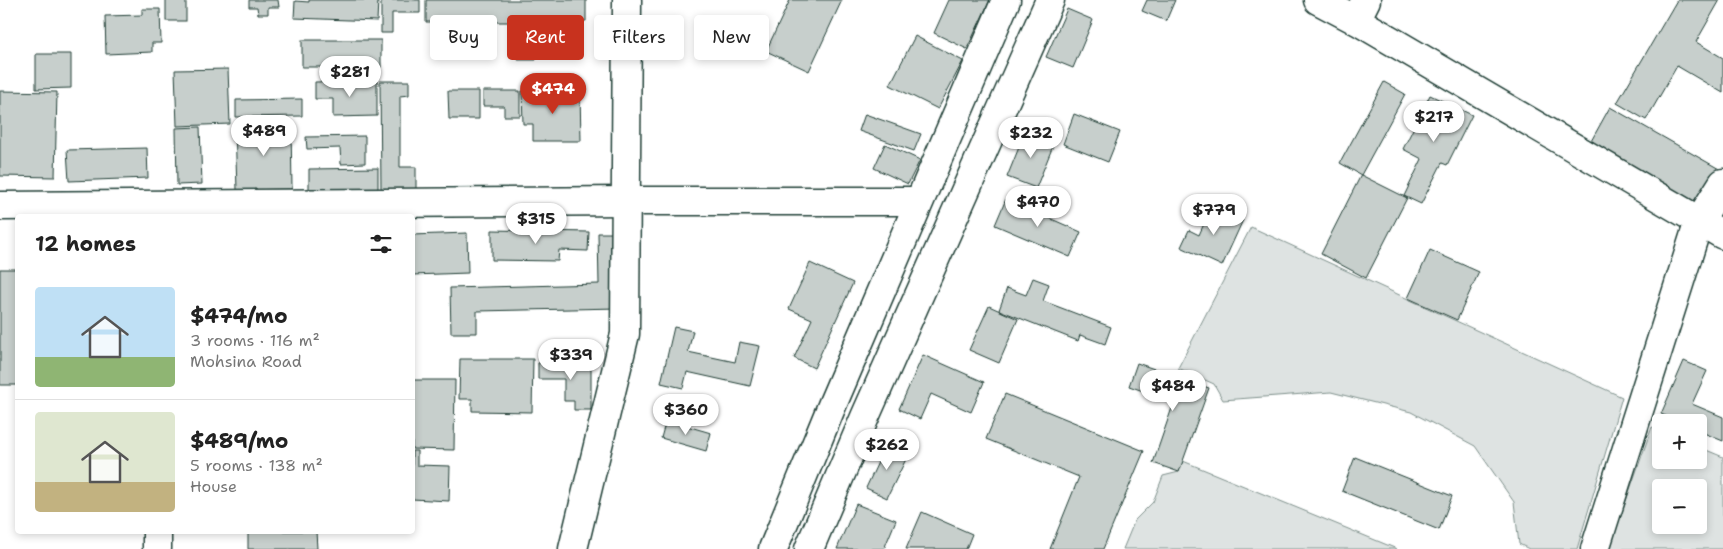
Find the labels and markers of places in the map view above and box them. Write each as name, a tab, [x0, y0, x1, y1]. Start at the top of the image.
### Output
pin: $281	[320, 56, 380, 98]
pin: $474	[523, 72, 583, 115]
pin: $217	[1404, 100, 1464, 143]
pin: $489	[234, 114, 294, 157]
pin: $232	[1001, 116, 1061, 159]
pin: $470	[1008, 186, 1068, 228]
pin: $779	[1184, 194, 1244, 236]
pin: $315	[506, 202, 566, 245]
pin: $339	[541, 338, 601, 381]
pin: $484	[1143, 370, 1203, 412]
pin: $360	[656, 394, 716, 436]
pin: $262	[857, 428, 917, 471]

